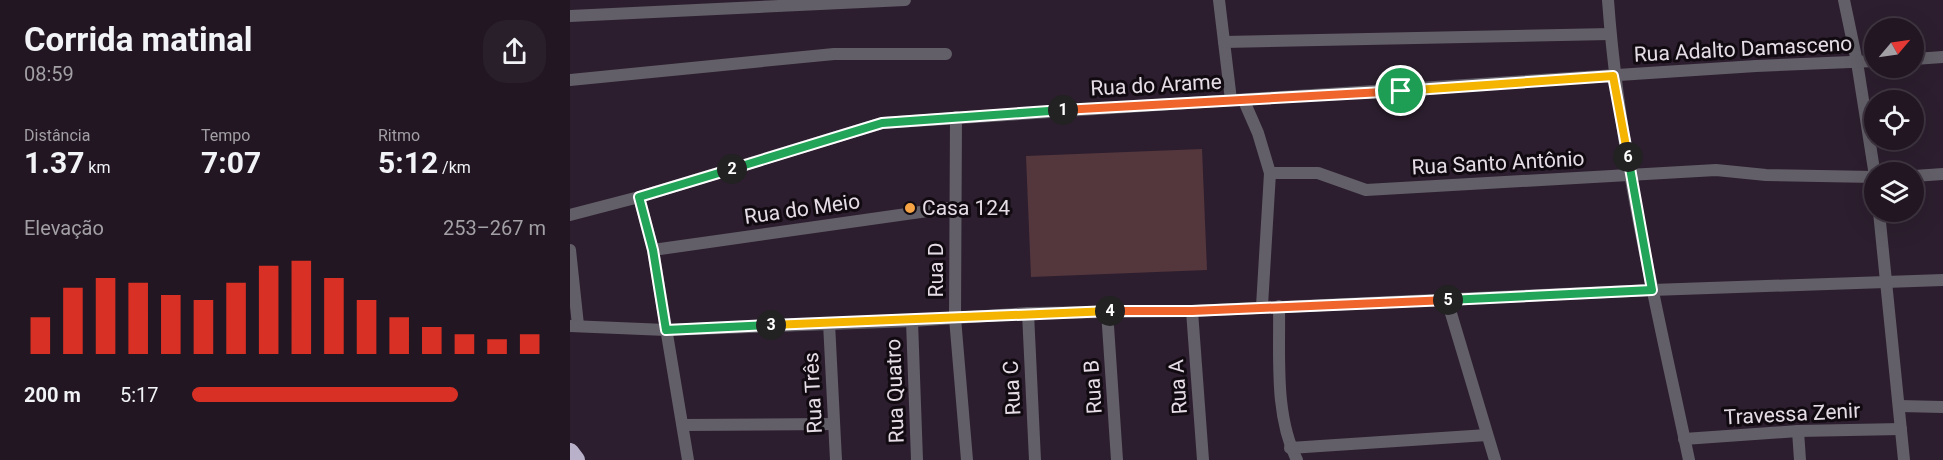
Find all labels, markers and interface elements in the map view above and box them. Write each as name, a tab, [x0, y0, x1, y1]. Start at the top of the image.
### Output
north arrow	[1864, 18, 1924, 78]
map controls	[1864, 18, 1924, 222]
text: Corrida matinal	[24, 20, 253, 59]
button: share	[483, 20, 546, 83]
street label: Rua Adalto Damasceno	[1633, 31, 1853, 67]
text: 08:59	[24, 62, 74, 86]
pin	[1375, 65, 1426, 116]
street label: Rua do Arame	[1090, 70, 1222, 100]
icon: arrive	[1384, 74, 1417, 107]
button: locate	[1864, 90, 1924, 150]
pin: 1	[1048, 95, 1078, 125]
text: 1	[1058, 100, 1068, 119]
text: Distância	[24, 126, 90, 145]
text: Tempo	[201, 126, 250, 145]
text: Ritmo	[378, 126, 420, 145]
pin: 6	[1613, 142, 1643, 172]
text: 1.37	[24, 145, 84, 180]
text: 7:07	[201, 145, 261, 180]
text: 5:12	[378, 145, 438, 180]
street label: Rua Santo Antônio	[1411, 146, 1585, 180]
text: 6	[1623, 147, 1633, 166]
pin: 2	[717, 154, 747, 184]
text: km	[84, 158, 110, 177]
text: /km	[438, 158, 471, 177]
text: 2	[727, 159, 737, 178]
button: layers	[1864, 162, 1924, 222]
street label: Rua do Meio	[743, 189, 861, 229]
place label: Casa 124	[922, 196, 1010, 220]
marker: Casa 124	[903, 201, 917, 215]
text: Elevação	[24, 216, 104, 240]
text: 253–267 m	[443, 216, 546, 240]
street label: Rua D	[924, 243, 948, 297]
pin: 5	[1433, 285, 1463, 315]
text: 5	[1443, 290, 1453, 309]
pin: 4	[1095, 296, 1125, 326]
text: 4	[1105, 301, 1115, 320]
pin: 3	[756, 310, 786, 340]
text: 3	[766, 315, 776, 334]
street label: Rua Quatro	[881, 338, 909, 444]
street label: Rua Três	[799, 352, 827, 434]
street label: Rua B	[1079, 359, 1107, 415]
street label: Rua A	[1164, 359, 1192, 415]
street label: Rua C	[999, 360, 1025, 416]
text: 200 m	[24, 383, 81, 407]
text: 5:17	[120, 383, 159, 407]
street label: Travessa Zenir	[1723, 398, 1861, 430]

